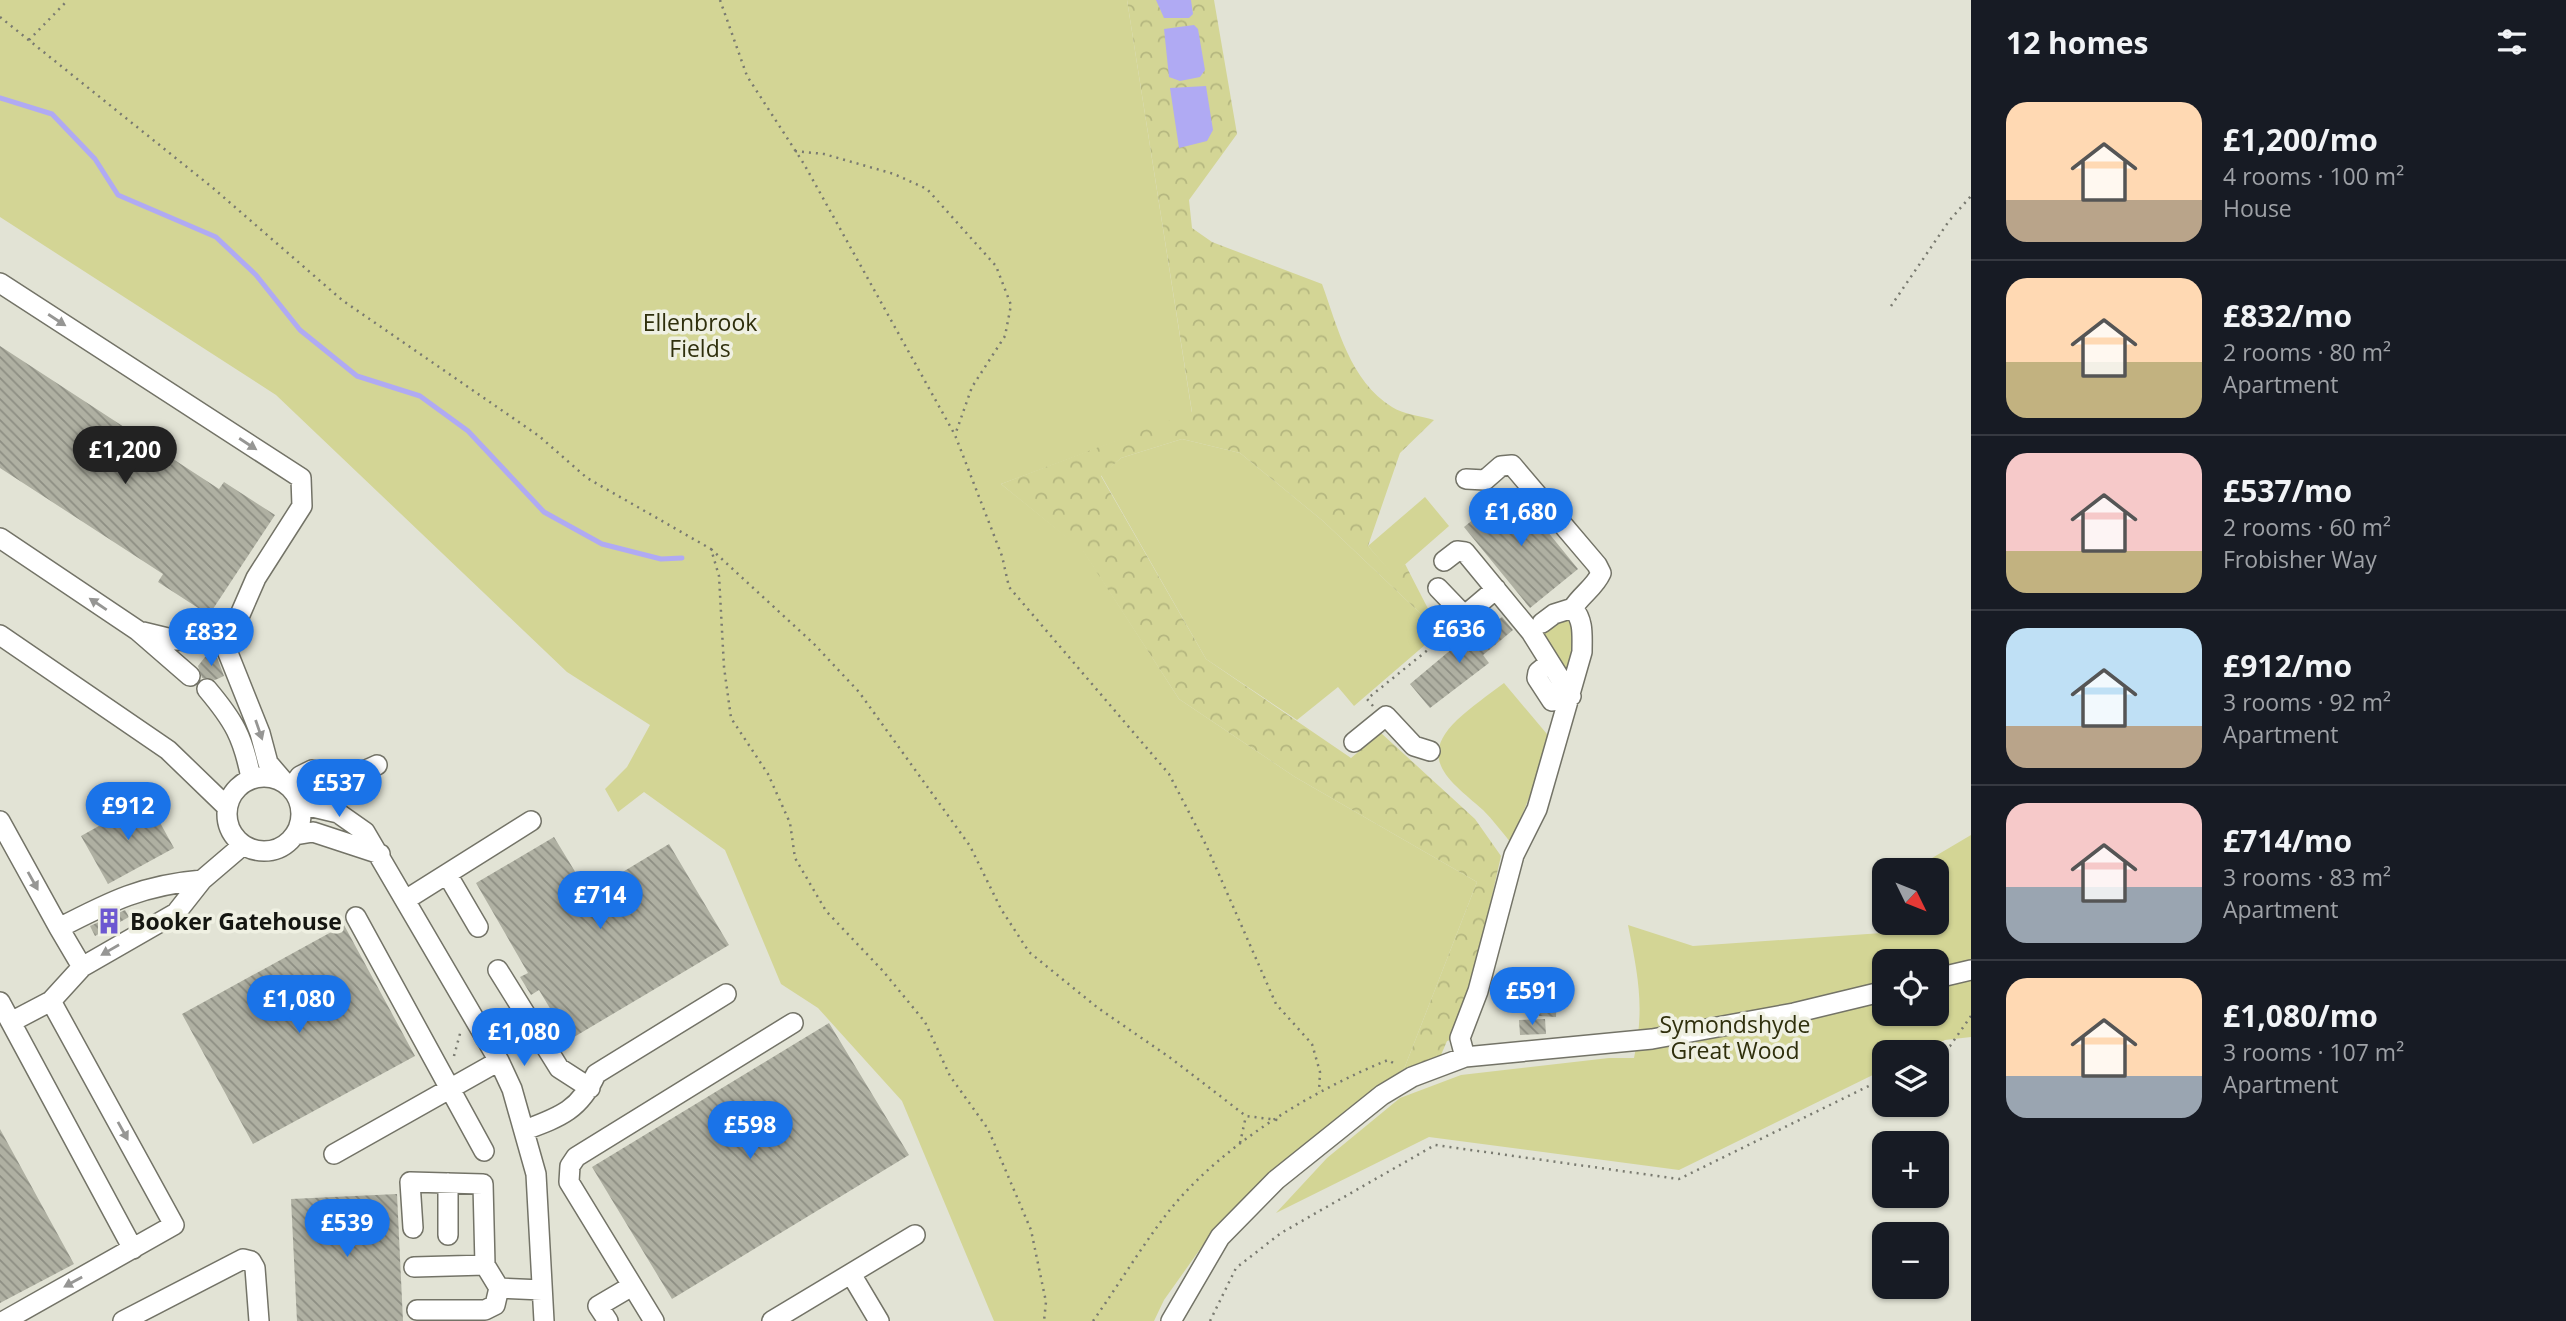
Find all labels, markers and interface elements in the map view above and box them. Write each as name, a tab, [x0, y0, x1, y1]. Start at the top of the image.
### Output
text: 12 homes	[2006, 22, 2149, 63]
icon: filters	[2493, 23, 2531, 61]
text: £1,200/mo	[2223, 119, 2378, 160]
icon: home	[2062, 130, 2146, 214]
text: 4 rooms · 100 m²	[2223, 160, 2404, 192]
text: House	[2223, 192, 2292, 224]
text: £832/mo	[2223, 295, 2352, 336]
park label: Ellenbrook Fields	[643, 306, 757, 364]
icon: home	[2062, 306, 2146, 390]
one-way arrow	[48, 313, 67, 326]
text: 2 rooms · 80 m²	[2223, 336, 2391, 368]
text: Apartment	[2223, 368, 2339, 400]
pin: £1,200	[68, 426, 182, 486]
text: £1,200	[89, 433, 161, 465]
one-way arrow	[238, 437, 258, 450]
text: £537/mo	[2223, 470, 2352, 511]
icon: home	[2062, 481, 2146, 565]
pin: £1,680	[1464, 489, 1578, 548]
text: £1,680	[1485, 495, 1557, 527]
text: 2 rooms · 60 m²	[2223, 511, 2391, 543]
text: Frobisher Way	[2223, 543, 2377, 575]
one-way arrow	[89, 597, 107, 611]
pin: £636	[1418, 606, 1500, 665]
pin: £832	[170, 608, 252, 668]
text: £636	[1433, 612, 1485, 644]
text: £832	[185, 615, 237, 647]
text: £912/mo	[2223, 645, 2352, 686]
icon: home	[2062, 656, 2146, 740]
text: 3 rooms · 92 m²	[2223, 686, 2391, 718]
text: Apartment	[2223, 718, 2339, 750]
one-way arrow	[254, 720, 265, 741]
pin: £537	[298, 760, 380, 819]
text: £537	[313, 766, 365, 798]
pin: £912	[87, 782, 169, 842]
text: £912	[102, 789, 154, 821]
text: £714/mo	[2223, 820, 2352, 861]
icon: home	[2062, 831, 2146, 915]
north arrow	[1872, 858, 1950, 934]
map controls	[1872, 858, 1949, 1299]
text: 3 rooms · 83 m²	[2223, 861, 2391, 893]
one-way arrow	[27, 871, 39, 891]
pin: £714	[559, 872, 641, 931]
text: £714	[574, 878, 626, 910]
text: Apartment	[2223, 893, 2339, 925]
place label: Booker Gatehouse	[130, 905, 342, 937]
building icon: Booker Gatehouse	[94, 906, 124, 936]
one-way arrow	[100, 944, 120, 956]
button: locate	[1872, 949, 1949, 1026]
pin: £591	[1491, 968, 1573, 1027]
text: £591	[1506, 974, 1558, 1006]
pin: £1,080	[242, 976, 356, 1035]
text: £1,080	[263, 982, 335, 1014]
text: £1,080/mo	[2223, 995, 2378, 1036]
icon: home	[2062, 1006, 2146, 1090]
park label: Symondshyde Great Wood	[1659, 1008, 1811, 1066]
pin: £1,080	[467, 1009, 581, 1068]
text: £1,080	[488, 1015, 560, 1047]
text: 3 rooms · 107 m²	[2223, 1036, 2404, 1068]
button: layers	[1872, 1040, 1949, 1117]
text: Apartment	[2223, 1068, 2339, 1100]
pin: £598	[709, 1102, 791, 1161]
text: £598	[724, 1108, 776, 1140]
one-way arrow	[117, 1122, 129, 1141]
button: +	[1872, 1131, 1949, 1208]
pin: £539	[306, 1200, 388, 1259]
text: £539	[321, 1206, 373, 1238]
button: −	[1872, 1222, 1949, 1299]
one-way arrow	[64, 1276, 83, 1288]

